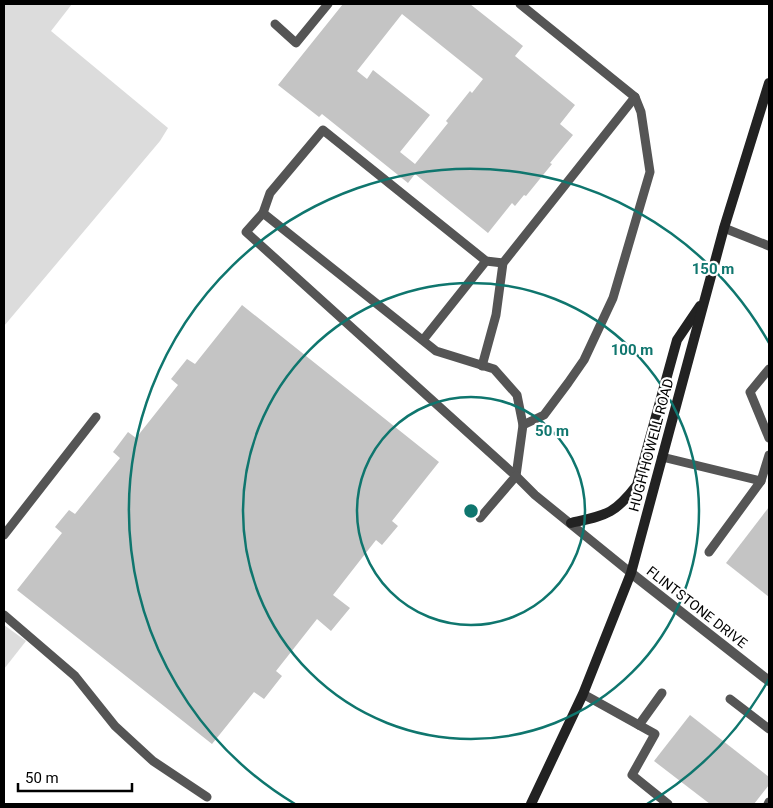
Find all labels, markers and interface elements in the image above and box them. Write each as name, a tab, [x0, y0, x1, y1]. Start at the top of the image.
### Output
text: 150 m	[692, 260, 734, 278]
text: 100 m	[611, 341, 653, 359]
street label: HUGH HOWELL ROAD	[626, 377, 676, 513]
text: 50 m	[535, 422, 569, 440]
centre of rings	[462, 502, 480, 520]
street label: FLINTSTONE DRIVE	[644, 563, 750, 651]
scale bar	[18, 760, 131, 792]
text: 50 m	[25, 769, 59, 787]

